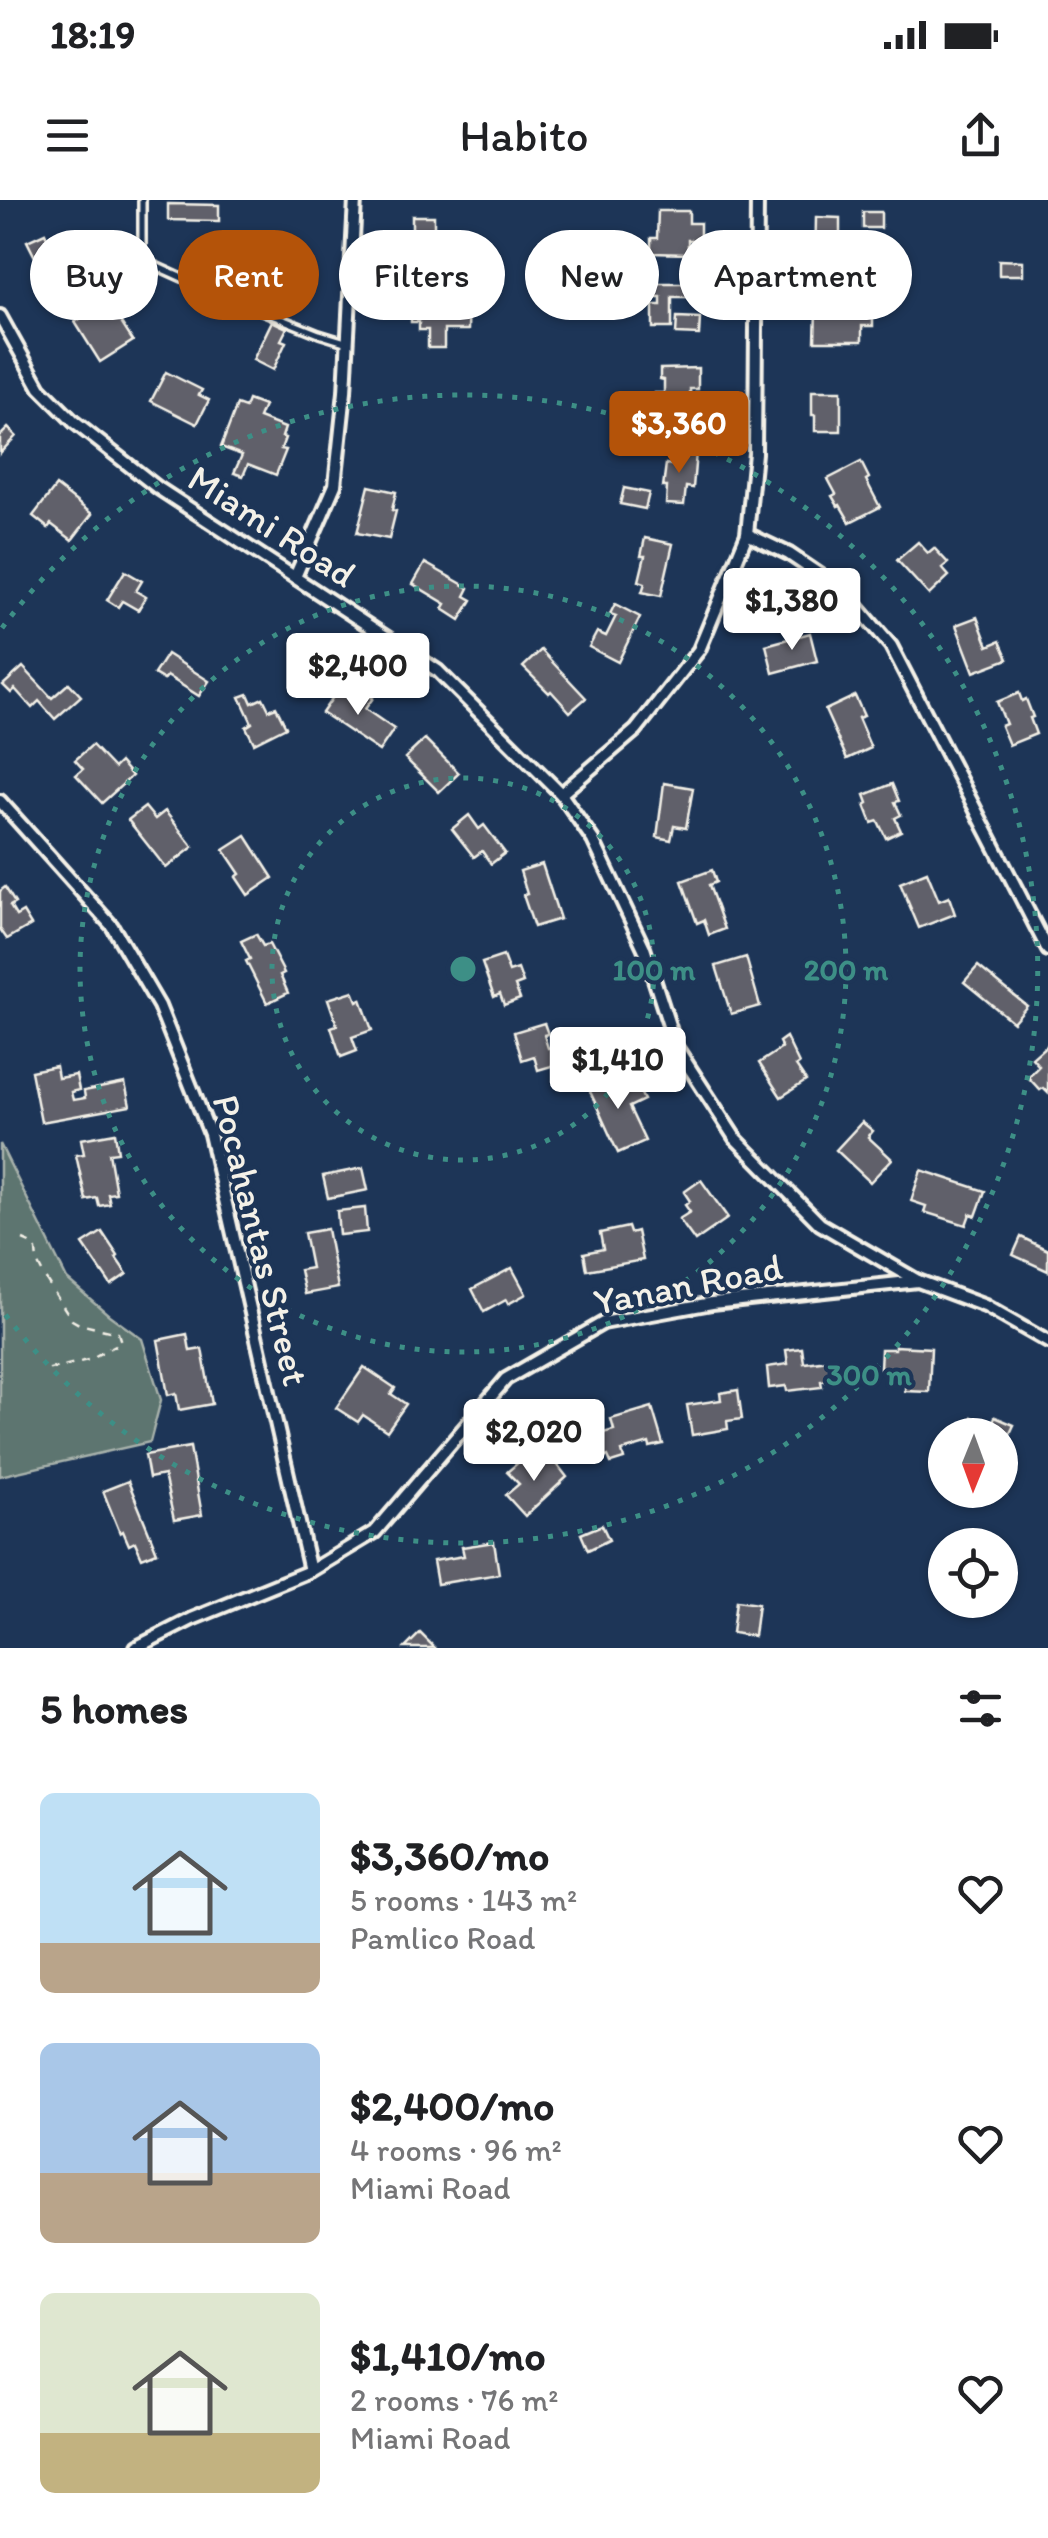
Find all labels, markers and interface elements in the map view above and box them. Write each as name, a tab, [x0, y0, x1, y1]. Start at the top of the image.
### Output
text: 18:19	[50, 12, 135, 58]
icon: menu	[40, 108, 95, 163]
text: Habito	[459, 108, 589, 162]
icon: share	[953, 108, 1008, 163]
chip: Buy	[30, 230, 158, 320]
chip: Rent	[178, 230, 319, 320]
chip: Filters	[339, 230, 505, 320]
chip: New	[525, 230, 659, 320]
chip: Apartment	[679, 230, 912, 320]
pin: $3,360	[598, 391, 760, 476]
text: $3,360	[631, 404, 727, 442]
street label: Miami Road	[180, 455, 364, 597]
pin: $1,380	[711, 568, 873, 653]
text: $1,380	[745, 581, 839, 619]
pin: $2,400	[277, 633, 439, 718]
text: $2,400	[308, 646, 408, 684]
centre of rings	[445, 951, 481, 987]
text: 100 m	[613, 951, 696, 988]
text: 200 m	[804, 951, 889, 988]
pin: $1,410	[537, 1027, 699, 1112]
text: $1,410	[572, 1040, 664, 1078]
street label: Pocahantas Street	[203, 1090, 319, 1390]
street label: Yanan Road	[590, 1243, 787, 1325]
text: 300 m	[826, 1356, 912, 1393]
pin: $2,020	[453, 1399, 615, 1484]
text: $2,020	[486, 1412, 582, 1450]
north arrow	[928, 1418, 1018, 1508]
map controls	[928, 1418, 1018, 1618]
button: locate	[928, 1528, 1018, 1618]
icon: filters	[953, 1681, 1008, 1736]
text: 5 homes	[40, 1683, 188, 1734]
text: $3,360/mo	[350, 1830, 549, 1881]
icon: home	[120, 1833, 240, 1953]
icon: heart	[953, 1866, 1008, 1921]
text: 5 rooms · 143 m²	[350, 1881, 577, 1919]
text: Pamlico Road	[350, 1919, 535, 1957]
text: $2,400/mo	[350, 2080, 555, 2131]
icon: home	[120, 2083, 240, 2203]
icon: heart	[953, 2116, 1008, 2171]
text: 4 rooms · 96 m²	[350, 2131, 562, 2169]
text: Miami Road	[350, 2169, 510, 2207]
text: $1,410/mo	[350, 2330, 546, 2381]
icon: home	[120, 2333, 240, 2453]
icon: heart	[953, 2366, 1008, 2421]
text: 2 rooms · 76 m²	[350, 2381, 559, 2419]
text: Miami Road	[350, 2419, 510, 2457]

